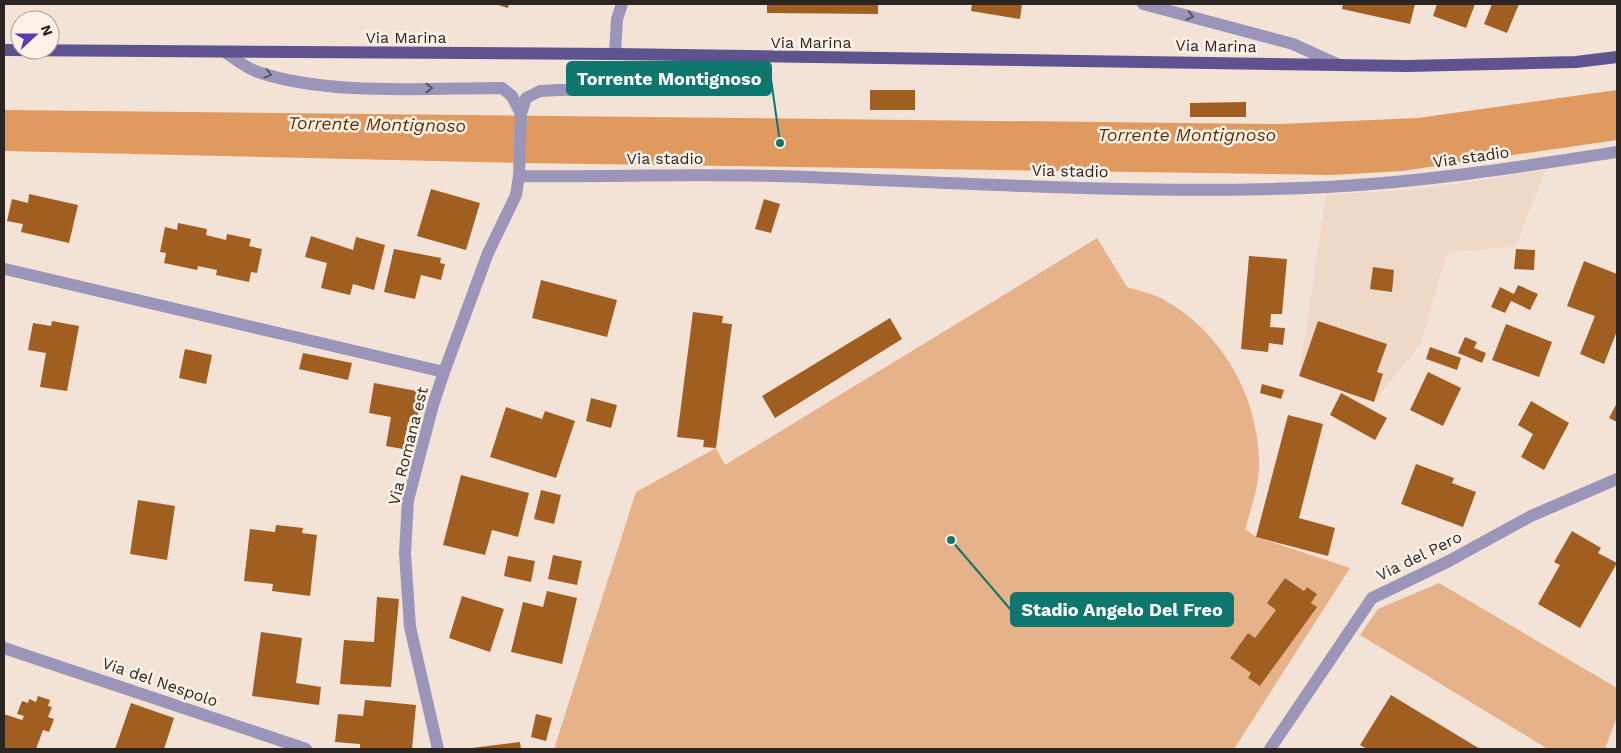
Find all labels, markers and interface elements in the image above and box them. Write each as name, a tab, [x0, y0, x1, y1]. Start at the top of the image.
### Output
north arrow	[10, 10, 60, 60]
one-way arrow	[1185, 11, 1193, 21]
text: N	[38, 23, 56, 38]
street label: Via Marina	[365, 28, 447, 47]
street label: Via Marina	[770, 33, 852, 52]
street label: Via Marina	[1175, 36, 1257, 56]
callout: Torrente Montignoso	[567, 62, 771, 95]
text: Torrente Montignoso	[577, 68, 762, 89]
one-way arrow	[263, 69, 271, 79]
one-way arrow	[425, 82, 433, 93]
water label: Torrente Montignoso	[288, 112, 466, 136]
water label: Torrente Montignoso	[1098, 124, 1276, 145]
street label: Via stadio	[1432, 142, 1510, 172]
street label: Via stadio	[627, 149, 703, 168]
street label: Via stadio	[1031, 161, 1109, 181]
street label: Via Romana est	[384, 384, 432, 507]
street label: Via del Pero	[1373, 527, 1465, 585]
callout: Stadio Angelo Del Freo	[1011, 593, 1233, 626]
text: Stadio Angelo Del Freo	[1021, 599, 1223, 620]
street label: Via del Nespolo	[100, 653, 220, 711]

